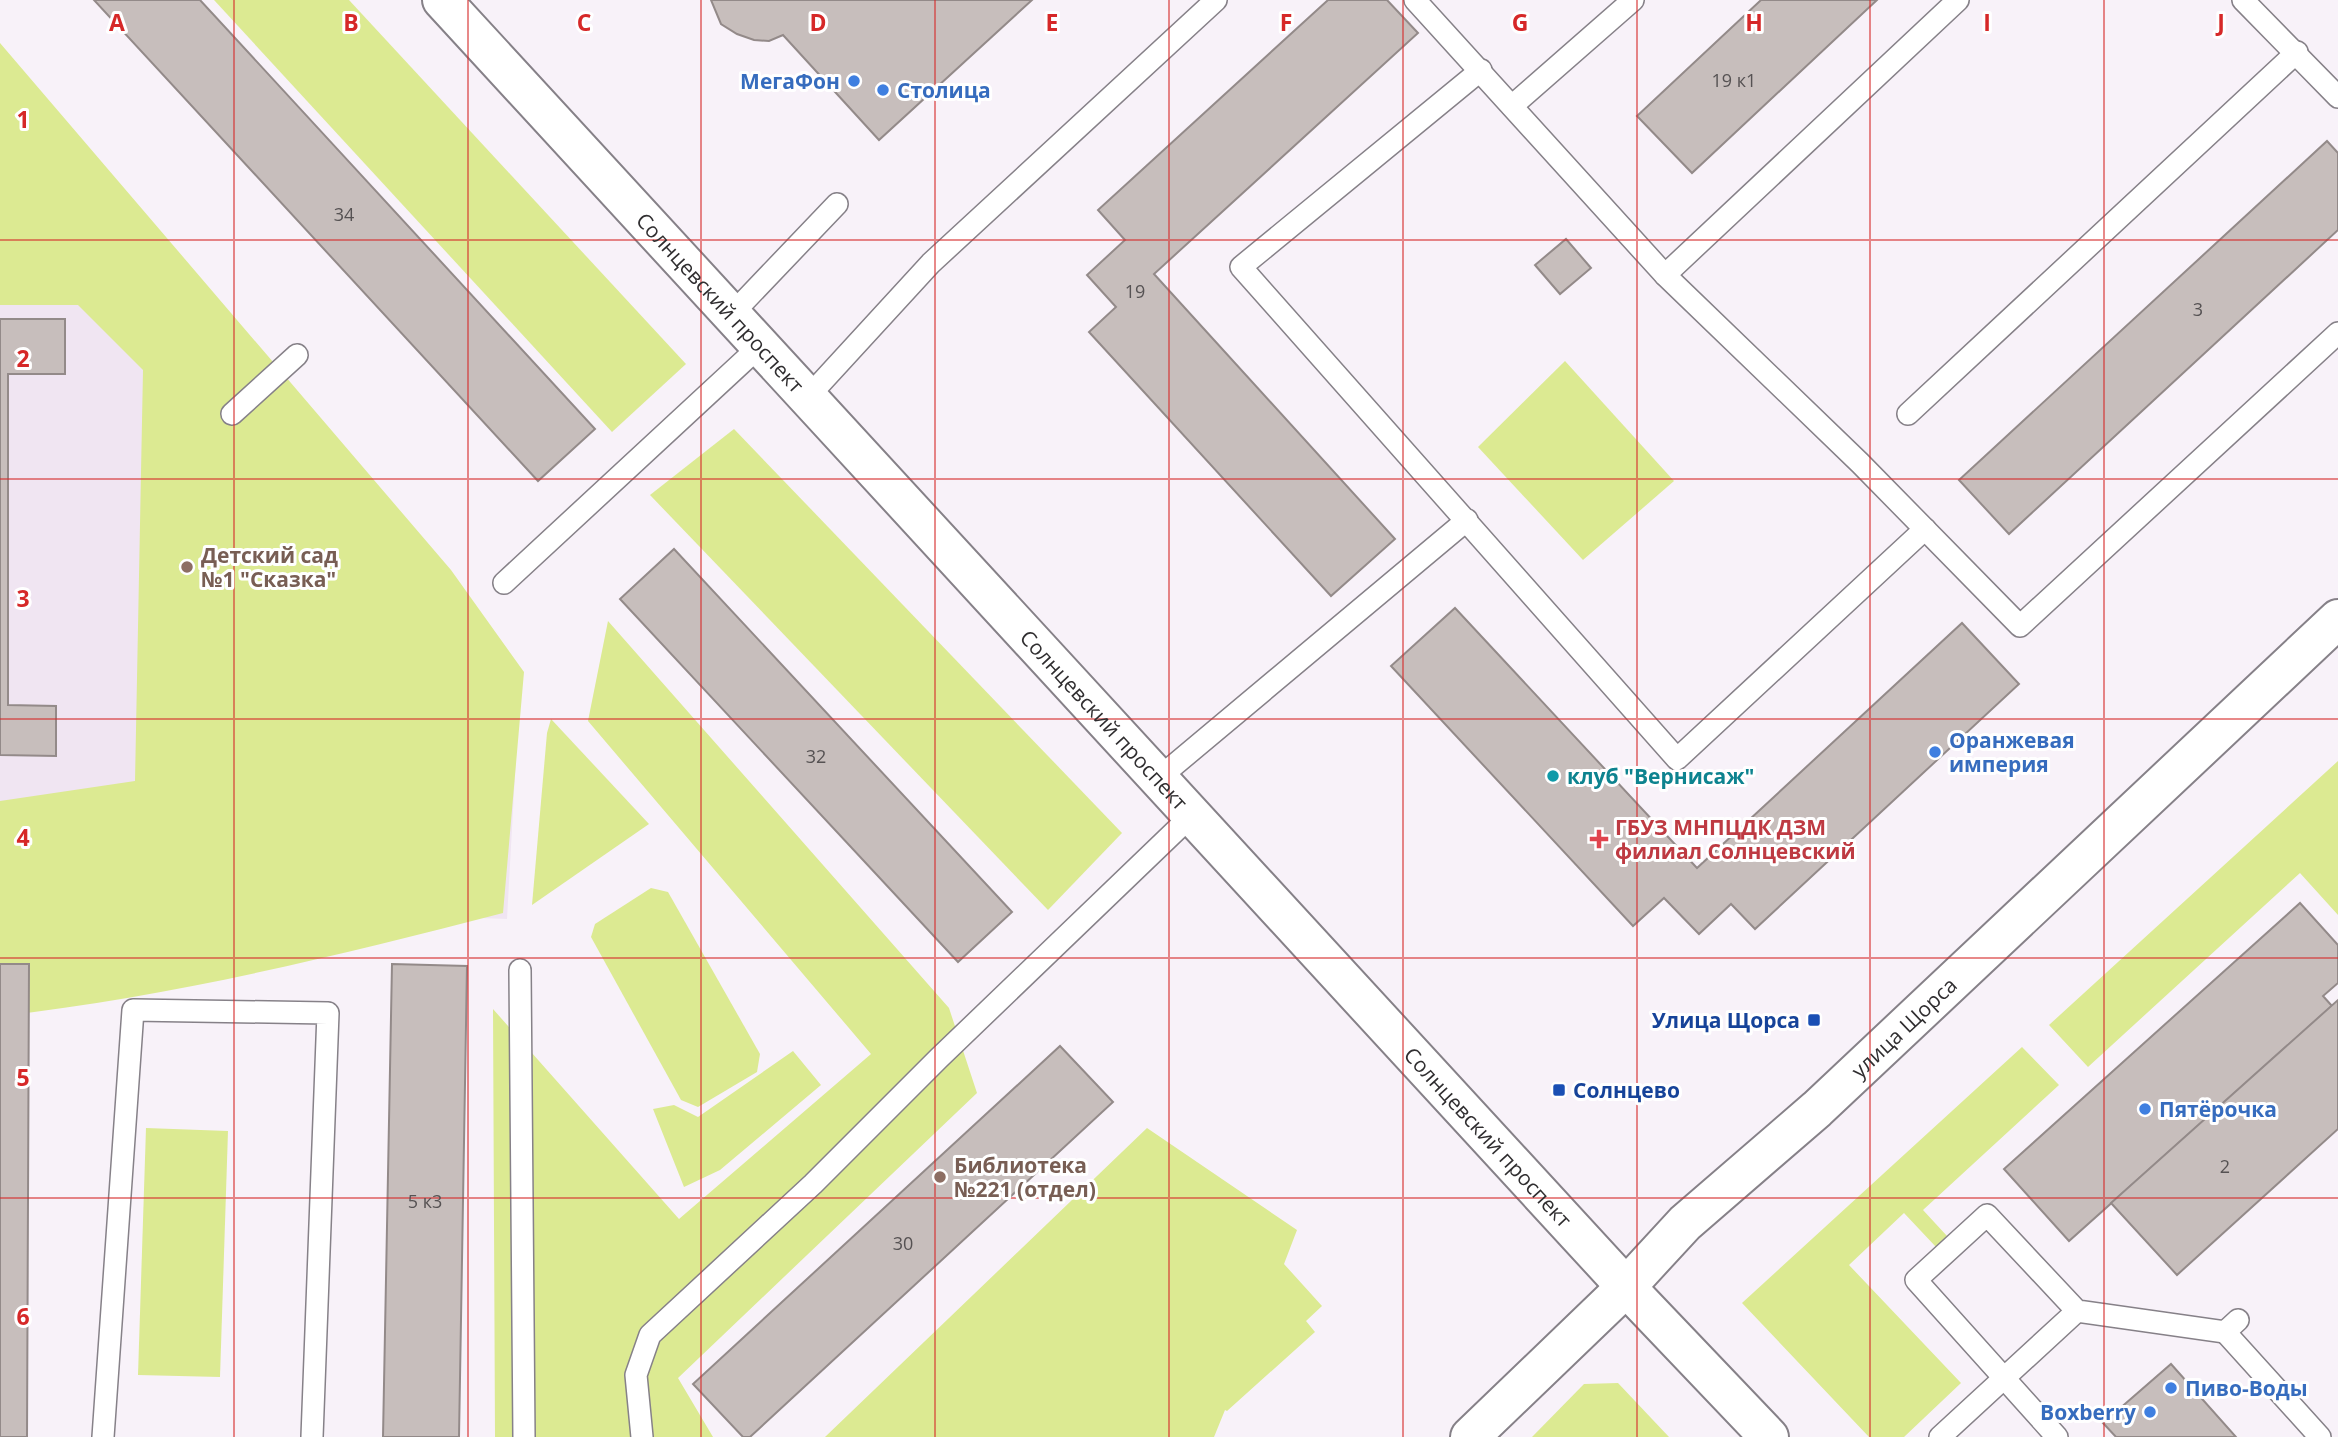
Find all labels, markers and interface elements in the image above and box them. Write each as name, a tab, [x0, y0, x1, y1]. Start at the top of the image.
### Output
text: A	[109, 6, 125, 38]
text: B	[343, 6, 359, 38]
text: C	[577, 6, 591, 38]
text: D	[809, 6, 827, 38]
text: E	[1046, 6, 1058, 38]
text: F	[1280, 6, 1292, 38]
text: G	[1512, 6, 1528, 38]
text: H	[1745, 6, 1763, 38]
text: I	[1983, 6, 1991, 38]
text: J	[2215, 6, 2225, 38]
place label: МегаФон	[740, 67, 840, 95]
house number: 19 к1	[1712, 68, 1756, 92]
marker: МегаФон	[846, 73, 862, 89]
place label: Столица	[897, 76, 991, 104]
marker: Столица	[875, 82, 891, 98]
text: 1	[16, 103, 30, 135]
house number: 34	[334, 202, 354, 226]
street label: Солнцевский проспект	[630, 206, 810, 399]
house number: 19	[1125, 279, 1145, 303]
house number: 3	[2193, 297, 2203, 321]
text: 2	[16, 342, 30, 374]
place label: Детский сад №1 "Сказка"	[201, 541, 338, 593]
marker: Детский сад №1 "Сказка"	[179, 559, 195, 575]
text: 3	[16, 582, 30, 614]
street label: Солнцевский проспект	[1014, 624, 1194, 816]
place label: Оранжевая империя	[1949, 726, 2075, 778]
house number: 32	[806, 744, 826, 768]
marker: Оранжевая империя	[1927, 744, 1943, 760]
place label: клуб "Вернисаж"	[1567, 762, 1755, 790]
marker: клуб "Вернисаж"	[1545, 768, 1561, 784]
place label: ГБУЗ МНПЦДК ДЗМ филиал Солнцевский	[1615, 813, 1856, 865]
text: 4	[16, 821, 30, 853]
marker: ГБУЗ МНПЦДК ДЗМ филиал Солнцевский	[1589, 829, 1609, 849]
street label: улица Щорса	[1845, 971, 1963, 1084]
place label: Улица Щорса	[1652, 1006, 1800, 1034]
marker: Улица Щорса	[1806, 1012, 1822, 1028]
street label: Солнцевский проспект	[1398, 1041, 1578, 1233]
text: 5	[16, 1061, 30, 1093]
place label: Солнцево	[1573, 1076, 1680, 1104]
marker: Солнцево	[1551, 1082, 1567, 1098]
place label: Пятёрочка	[2159, 1095, 2277, 1123]
marker: Пятёрочка	[2137, 1101, 2153, 1117]
place label: Библиотека №221 (отдел)	[954, 1151, 1096, 1203]
house number: 2	[2220, 1154, 2230, 1178]
marker: Библиотека №221 (отдел)	[932, 1169, 948, 1185]
house number: 5 к3	[408, 1189, 442, 1213]
house number: 30	[893, 1231, 913, 1255]
text: 6	[16, 1300, 30, 1332]
place label: Пиво-Воды	[2185, 1374, 2308, 1402]
marker: Пиво-Воды	[2163, 1380, 2179, 1396]
place label: Boxberry	[2040, 1398, 2136, 1426]
marker: Boxberry	[2142, 1404, 2158, 1420]

